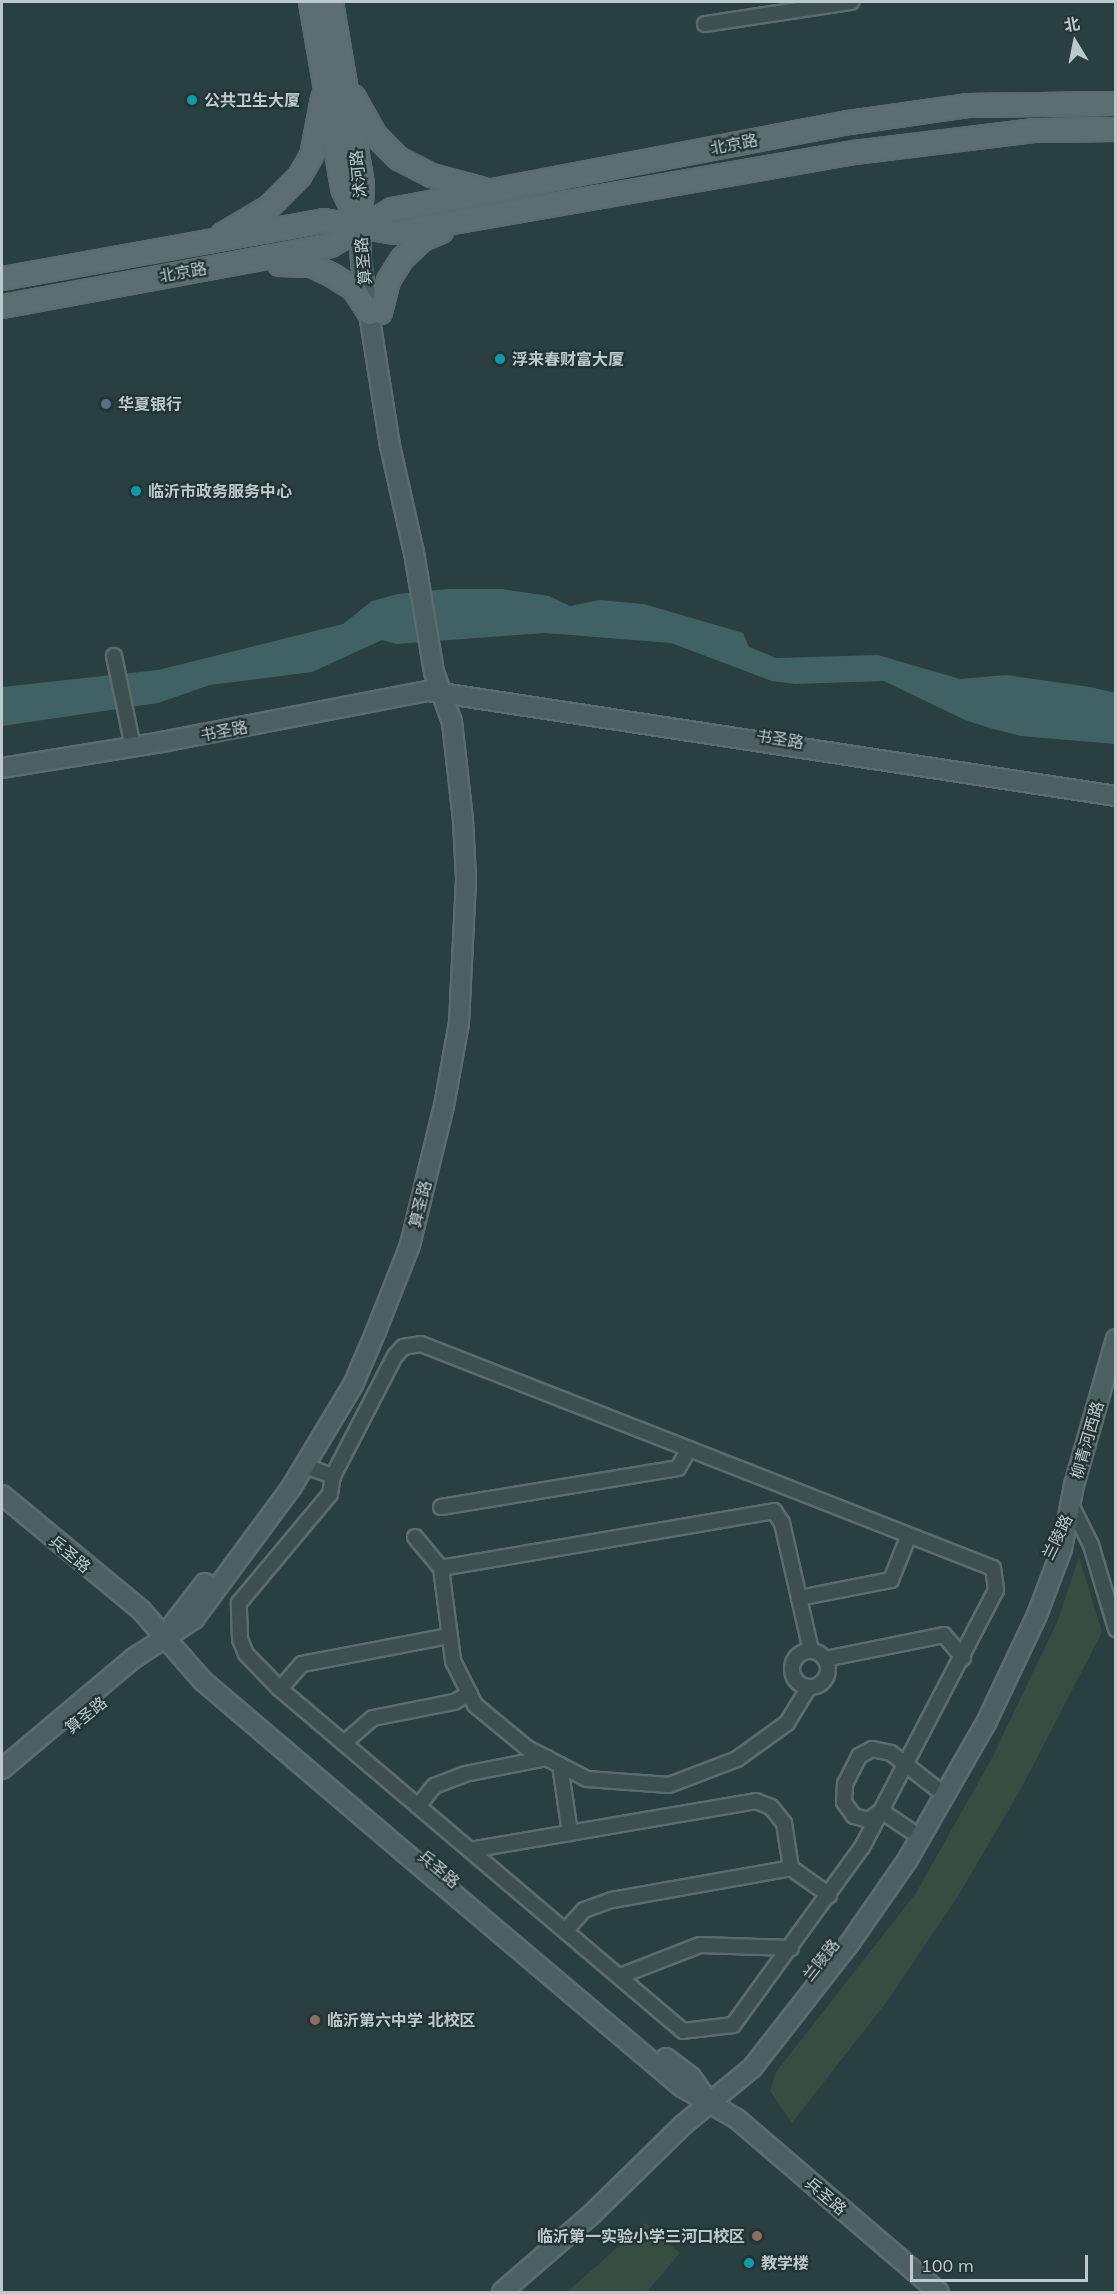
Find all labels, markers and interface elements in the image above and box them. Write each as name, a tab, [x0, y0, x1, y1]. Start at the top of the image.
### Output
north arrow	[1045, 12, 1105, 72]
text: 北	[1062, 13, 1081, 36]
place label: 公共卫生大厦	[204, 90, 300, 110]
marker: 公共卫生大厦	[185, 93, 199, 107]
street label: 北京路	[709, 130, 759, 158]
street label: 沭河路	[346, 149, 370, 199]
street label: 算圣路	[351, 236, 375, 286]
street label: 北京路	[158, 258, 208, 286]
place label: 浮来春财富大厦	[512, 349, 624, 369]
marker: 浮来春财富大厦	[493, 352, 507, 366]
place label: 华夏银行	[118, 394, 182, 414]
marker: 华夏银行	[99, 397, 113, 411]
place label: 临沂市政务服务中心	[148, 481, 292, 501]
marker: 临沂市政务服务中心	[129, 484, 143, 498]
street label: 书圣路	[199, 717, 249, 745]
street label: 书圣路	[755, 726, 805, 752]
street label: 算圣路	[405, 1178, 435, 1230]
street label: 柳青河西路	[1067, 1399, 1107, 1481]
street label: 兰陵路	[1038, 1511, 1076, 1563]
street label: 兵圣路	[45, 1531, 95, 1577]
street label: 算圣路	[61, 1692, 111, 1738]
street label: 兵圣路	[414, 1846, 464, 1892]
street label: 兰陵路	[799, 1935, 843, 1985]
place label: 临沂第六中学 北校区	[327, 2010, 475, 2030]
marker: 临沂第六中学 北校区	[308, 2013, 322, 2027]
street label: 兵圣路	[802, 2173, 850, 2219]
place label: 临沂第一实验小学三河口校区	[537, 2226, 745, 2246]
marker: 临沂第一实验小学三河口校区	[750, 2229, 764, 2243]
scale bar	[913, 2243, 1092, 2281]
place label: 教学楼	[761, 2253, 809, 2273]
text: 100 m	[921, 2254, 974, 2277]
marker: 教学楼	[742, 2256, 756, 2270]

